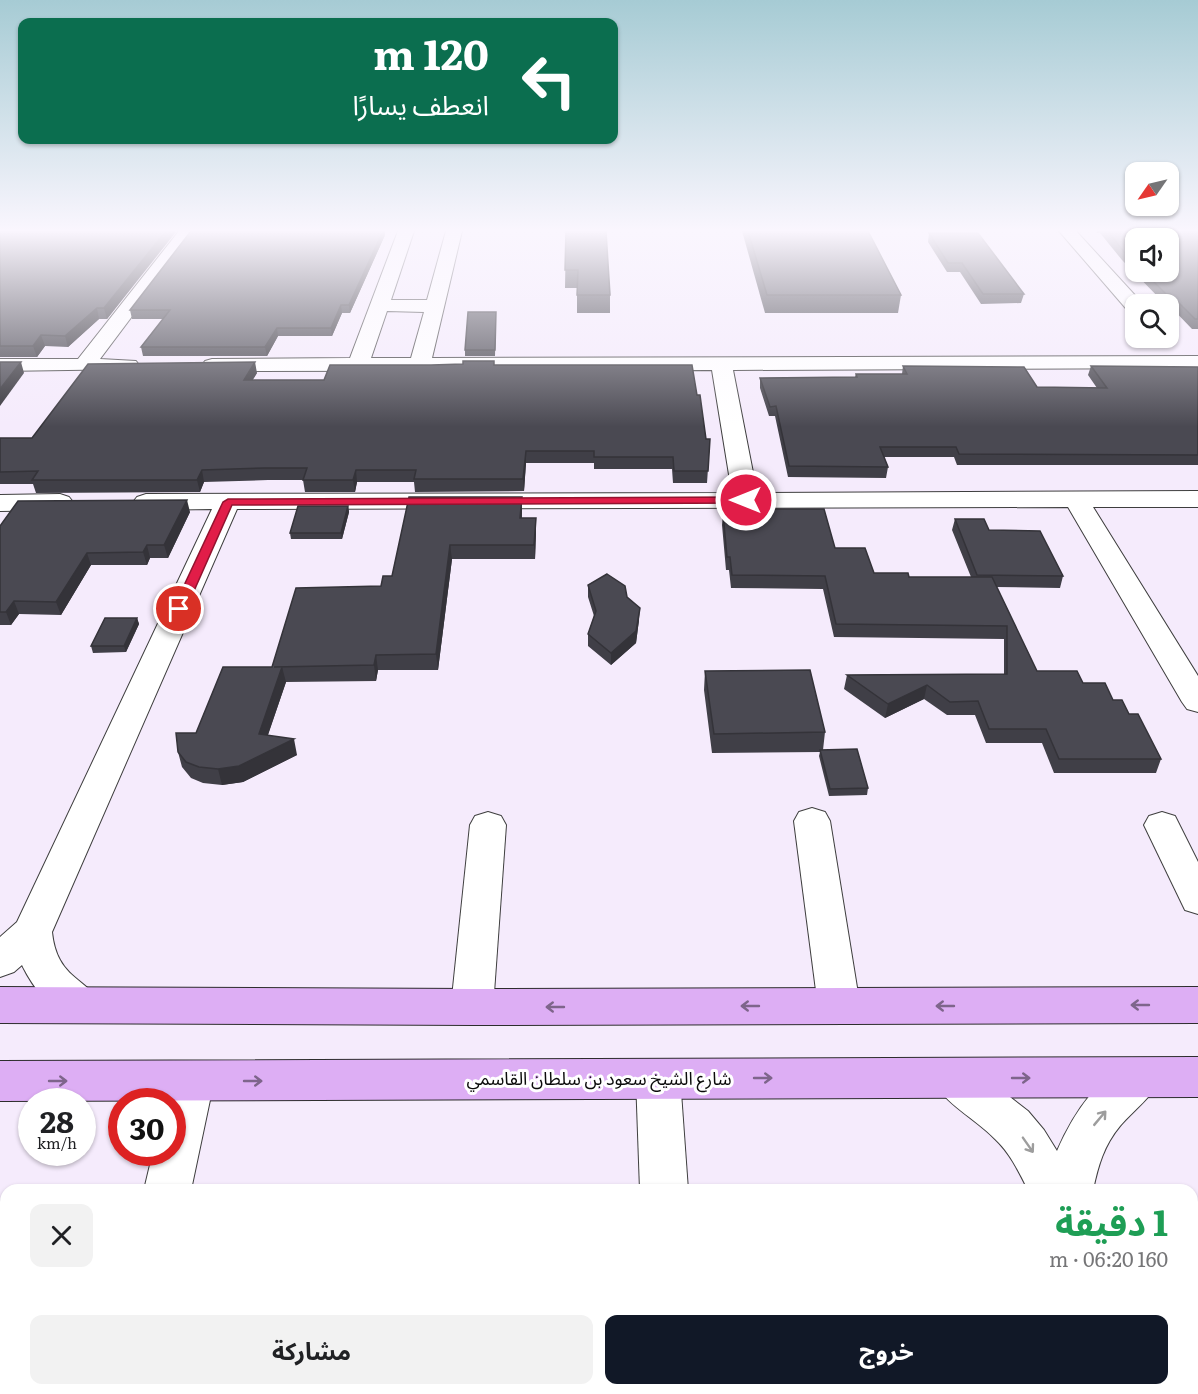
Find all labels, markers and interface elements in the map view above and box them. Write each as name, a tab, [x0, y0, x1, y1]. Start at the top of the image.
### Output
text: 120 m	[373, 21, 489, 83]
icon: left	[510, 42, 588, 120]
text: انعطف يسارًا	[352, 83, 489, 123]
north arrow	[1125, 162, 1179, 216]
map controls	[1125, 162, 1179, 348]
button: sound	[1125, 228, 1179, 282]
button: search	[1125, 294, 1179, 348]
position arrow	[714, 468, 778, 532]
pin	[153, 583, 204, 634]
icon: arrive	[162, 592, 195, 625]
one-way arrow	[1130, 999, 1150, 1011]
one-way arrow	[740, 1000, 760, 1012]
one-way arrow	[935, 1000, 955, 1012]
one-way arrow	[545, 1001, 565, 1013]
street label: شارع الشيخ سعود بن سلطان القاسمي	[466, 1064, 732, 1093]
one-way arrow	[753, 1072, 773, 1084]
one-way arrow	[1011, 1072, 1031, 1084]
one-way arrow	[48, 1075, 68, 1087]
one-way arrow	[243, 1075, 263, 1087]
speed limit sign: 30	[108, 1088, 186, 1166]
text: 28	[40, 1098, 74, 1142]
one-way arrow	[1094, 1110, 1107, 1126]
text: km/h	[37, 1131, 77, 1154]
one-way arrow	[1022, 1137, 1034, 1153]
text: 1 دقيقة	[1055, 1194, 1168, 1247]
button: close	[30, 1204, 93, 1267]
text: 160 m · 06:20	[1049, 1243, 1168, 1273]
button: مشاركة	[30, 1315, 593, 1384]
button: خروج	[605, 1315, 1168, 1384]

